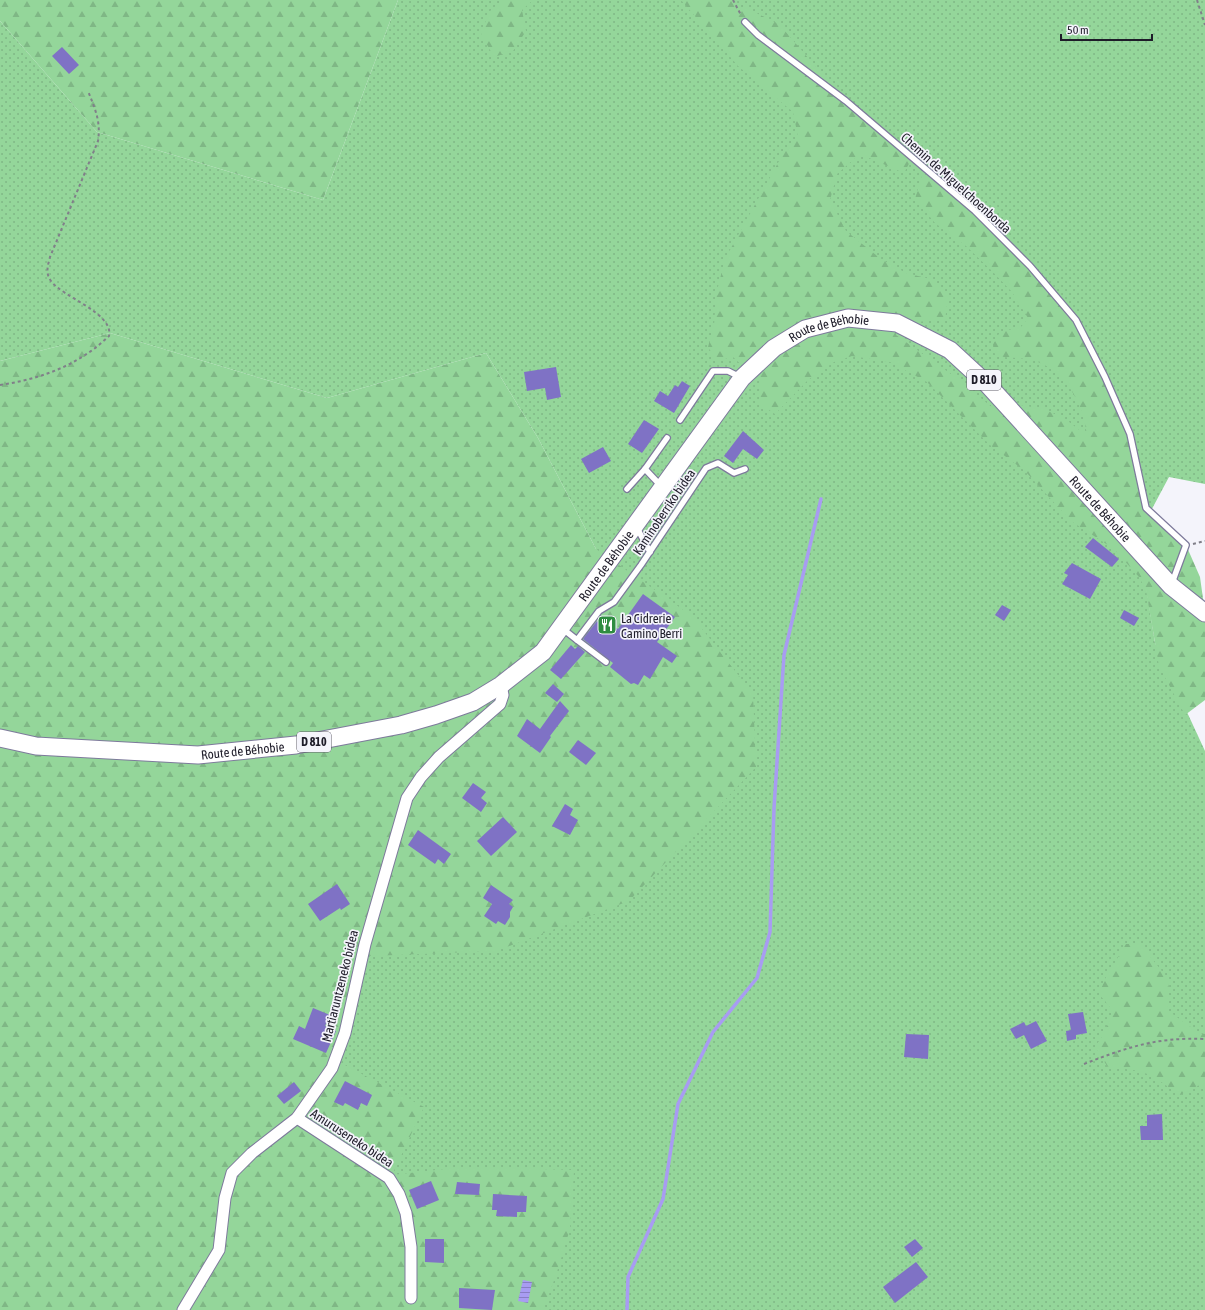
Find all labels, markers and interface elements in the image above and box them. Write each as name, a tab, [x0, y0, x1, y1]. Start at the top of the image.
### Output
scale bar	[1061, 16, 1152, 42]
text: 50 m	[1067, 23, 1089, 37]
street label: Chemin de Miguelchoenborda	[898, 130, 1014, 236]
street label: Route de Béhobie	[786, 311, 870, 345]
road number: D 810	[967, 370, 1001, 390]
street label: Kaminoberriko bidea	[630, 466, 698, 558]
street label: Route de Béhobie	[1067, 473, 1134, 545]
street label: Route de Béhobie	[575, 527, 636, 604]
place label: La Cidrerie Camino Berri	[621, 611, 682, 641]
restaurant icon: La Cidrerie Camino Berri	[596, 614, 618, 636]
road number: D 810	[297, 732, 331, 752]
street label: Route de Béhobie	[200, 739, 285, 762]
street label: Martiaruntzeneko bidea	[319, 929, 361, 1043]
street label: Amuruseneko bidea	[308, 1106, 396, 1170]

